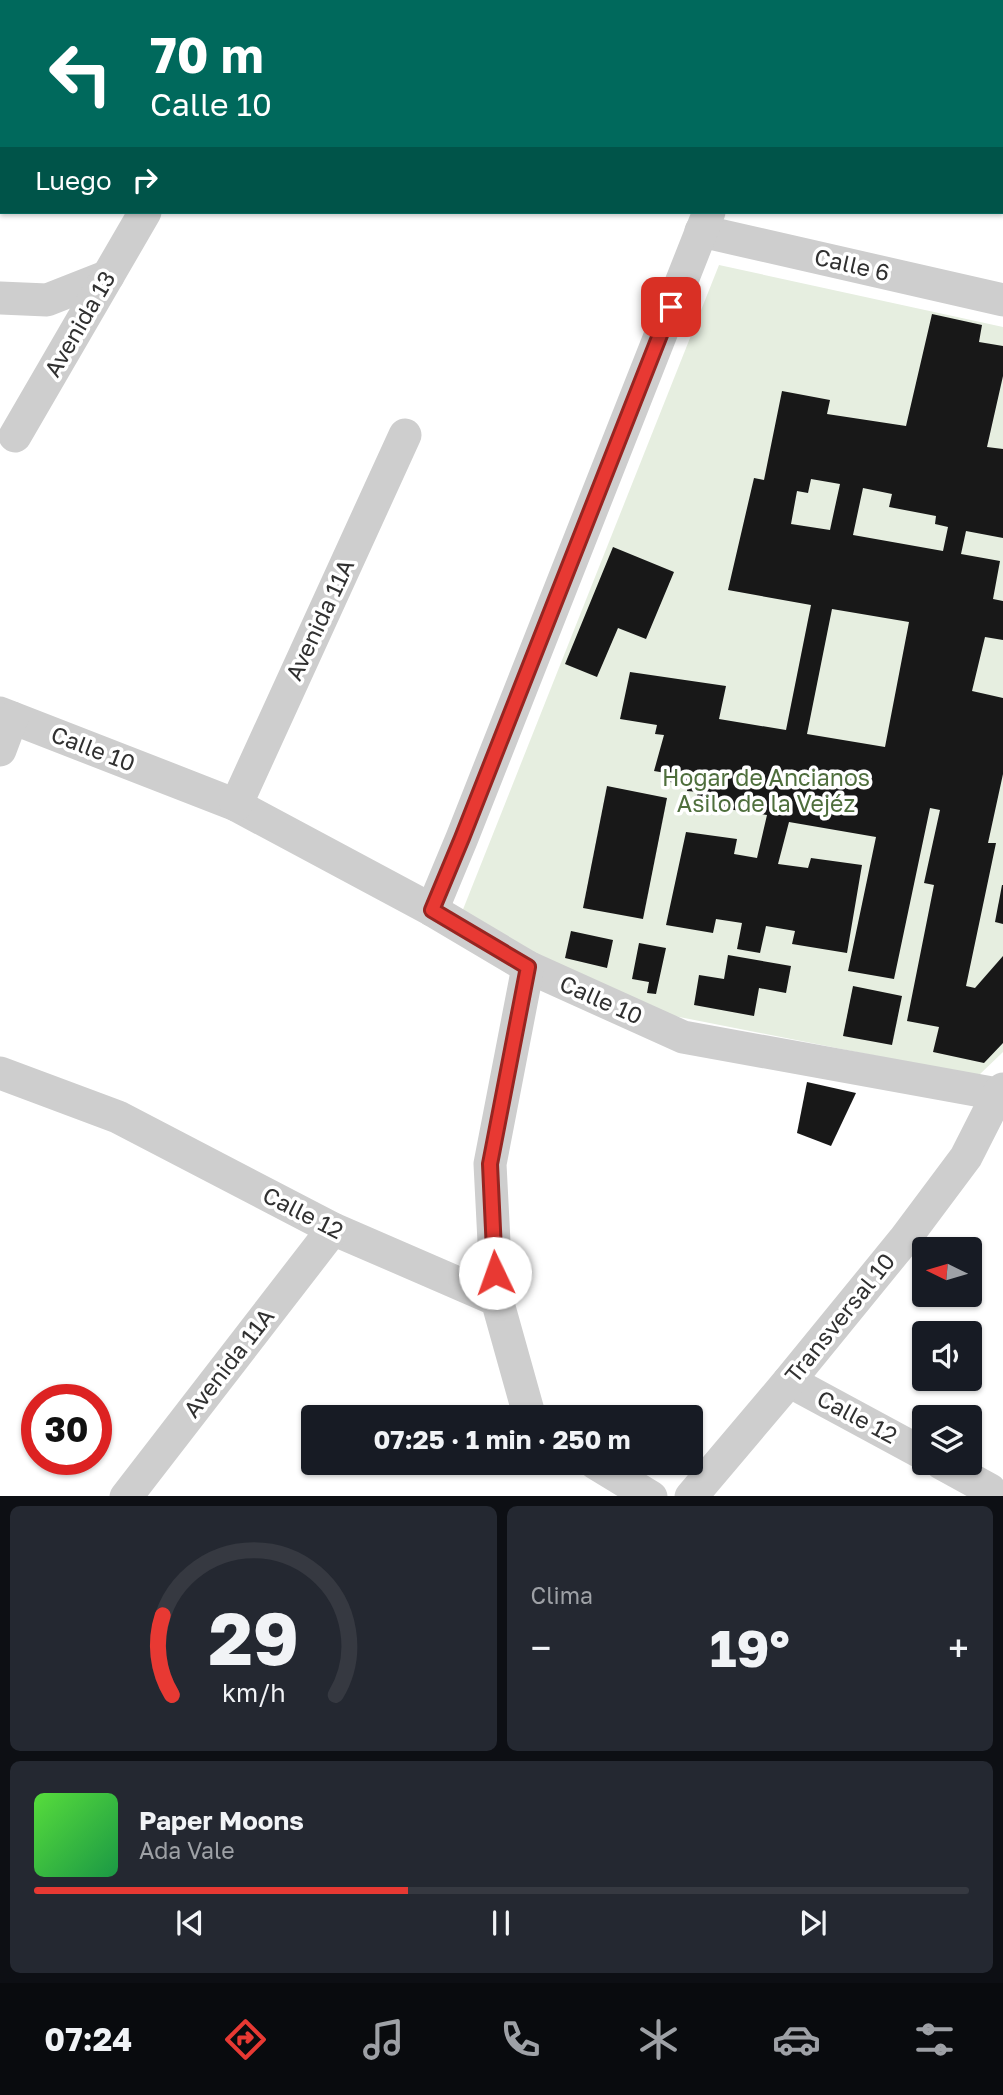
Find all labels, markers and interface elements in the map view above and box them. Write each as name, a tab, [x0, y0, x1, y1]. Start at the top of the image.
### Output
text: 70 m	[150, 25, 264, 84]
icon: left	[35, 28, 126, 119]
text: Calle 10	[150, 85, 272, 123]
icon: right	[126, 161, 164, 199]
text: Luego	[35, 165, 112, 196]
street label: Calle 6	[812, 242, 892, 286]
street label: Avenida 13	[38, 266, 121, 381]
pin	[641, 277, 701, 337]
icon: arrive	[652, 288, 690, 326]
street label: Avenida 11A	[279, 554, 359, 685]
street label: Calle 10	[47, 719, 139, 777]
park label: Hogar de Ancianos Asilo de la Vejéz	[662, 763, 870, 817]
street label: Calle 10	[556, 968, 647, 1030]
street label: Calle 12	[258, 1180, 348, 1244]
position arrow	[458, 1236, 532, 1310]
north arrow	[912, 1237, 982, 1307]
map controls	[912, 1237, 982, 1475]
street label: Transversal 10	[778, 1247, 900, 1388]
street label: Avenida 11A	[177, 1302, 279, 1423]
button: sound	[912, 1321, 982, 1391]
street label: Calle 12	[813, 1383, 902, 1449]
speed limit sign: 30	[21, 1384, 112, 1475]
button: layers	[912, 1405, 982, 1475]
text: 07:25 · 1 min · 250 m	[373, 1424, 631, 1455]
text: Clima	[531, 1581, 593, 1609]
text: 29	[208, 1594, 299, 1681]
text: 19°	[710, 1616, 790, 1678]
text: −	[531, 1625, 551, 1670]
text: +	[948, 1625, 969, 1670]
text: km/h	[221, 1676, 285, 1707]
text: Paper Moons	[139, 1805, 304, 1836]
text: Ada Vale	[139, 1836, 235, 1864]
icon: previous	[171, 1904, 209, 1942]
icon: pause	[482, 1904, 520, 1942]
icon: next	[794, 1904, 832, 1942]
icon: directions	[221, 2015, 270, 2064]
icon: music	[359, 2015, 408, 2064]
icon: phone	[496, 2015, 545, 2064]
icon: climate	[634, 2015, 683, 2064]
icon: car	[772, 2015, 821, 2064]
icon: filters	[910, 2015, 959, 2064]
text: 07:24	[44, 2020, 132, 2058]

